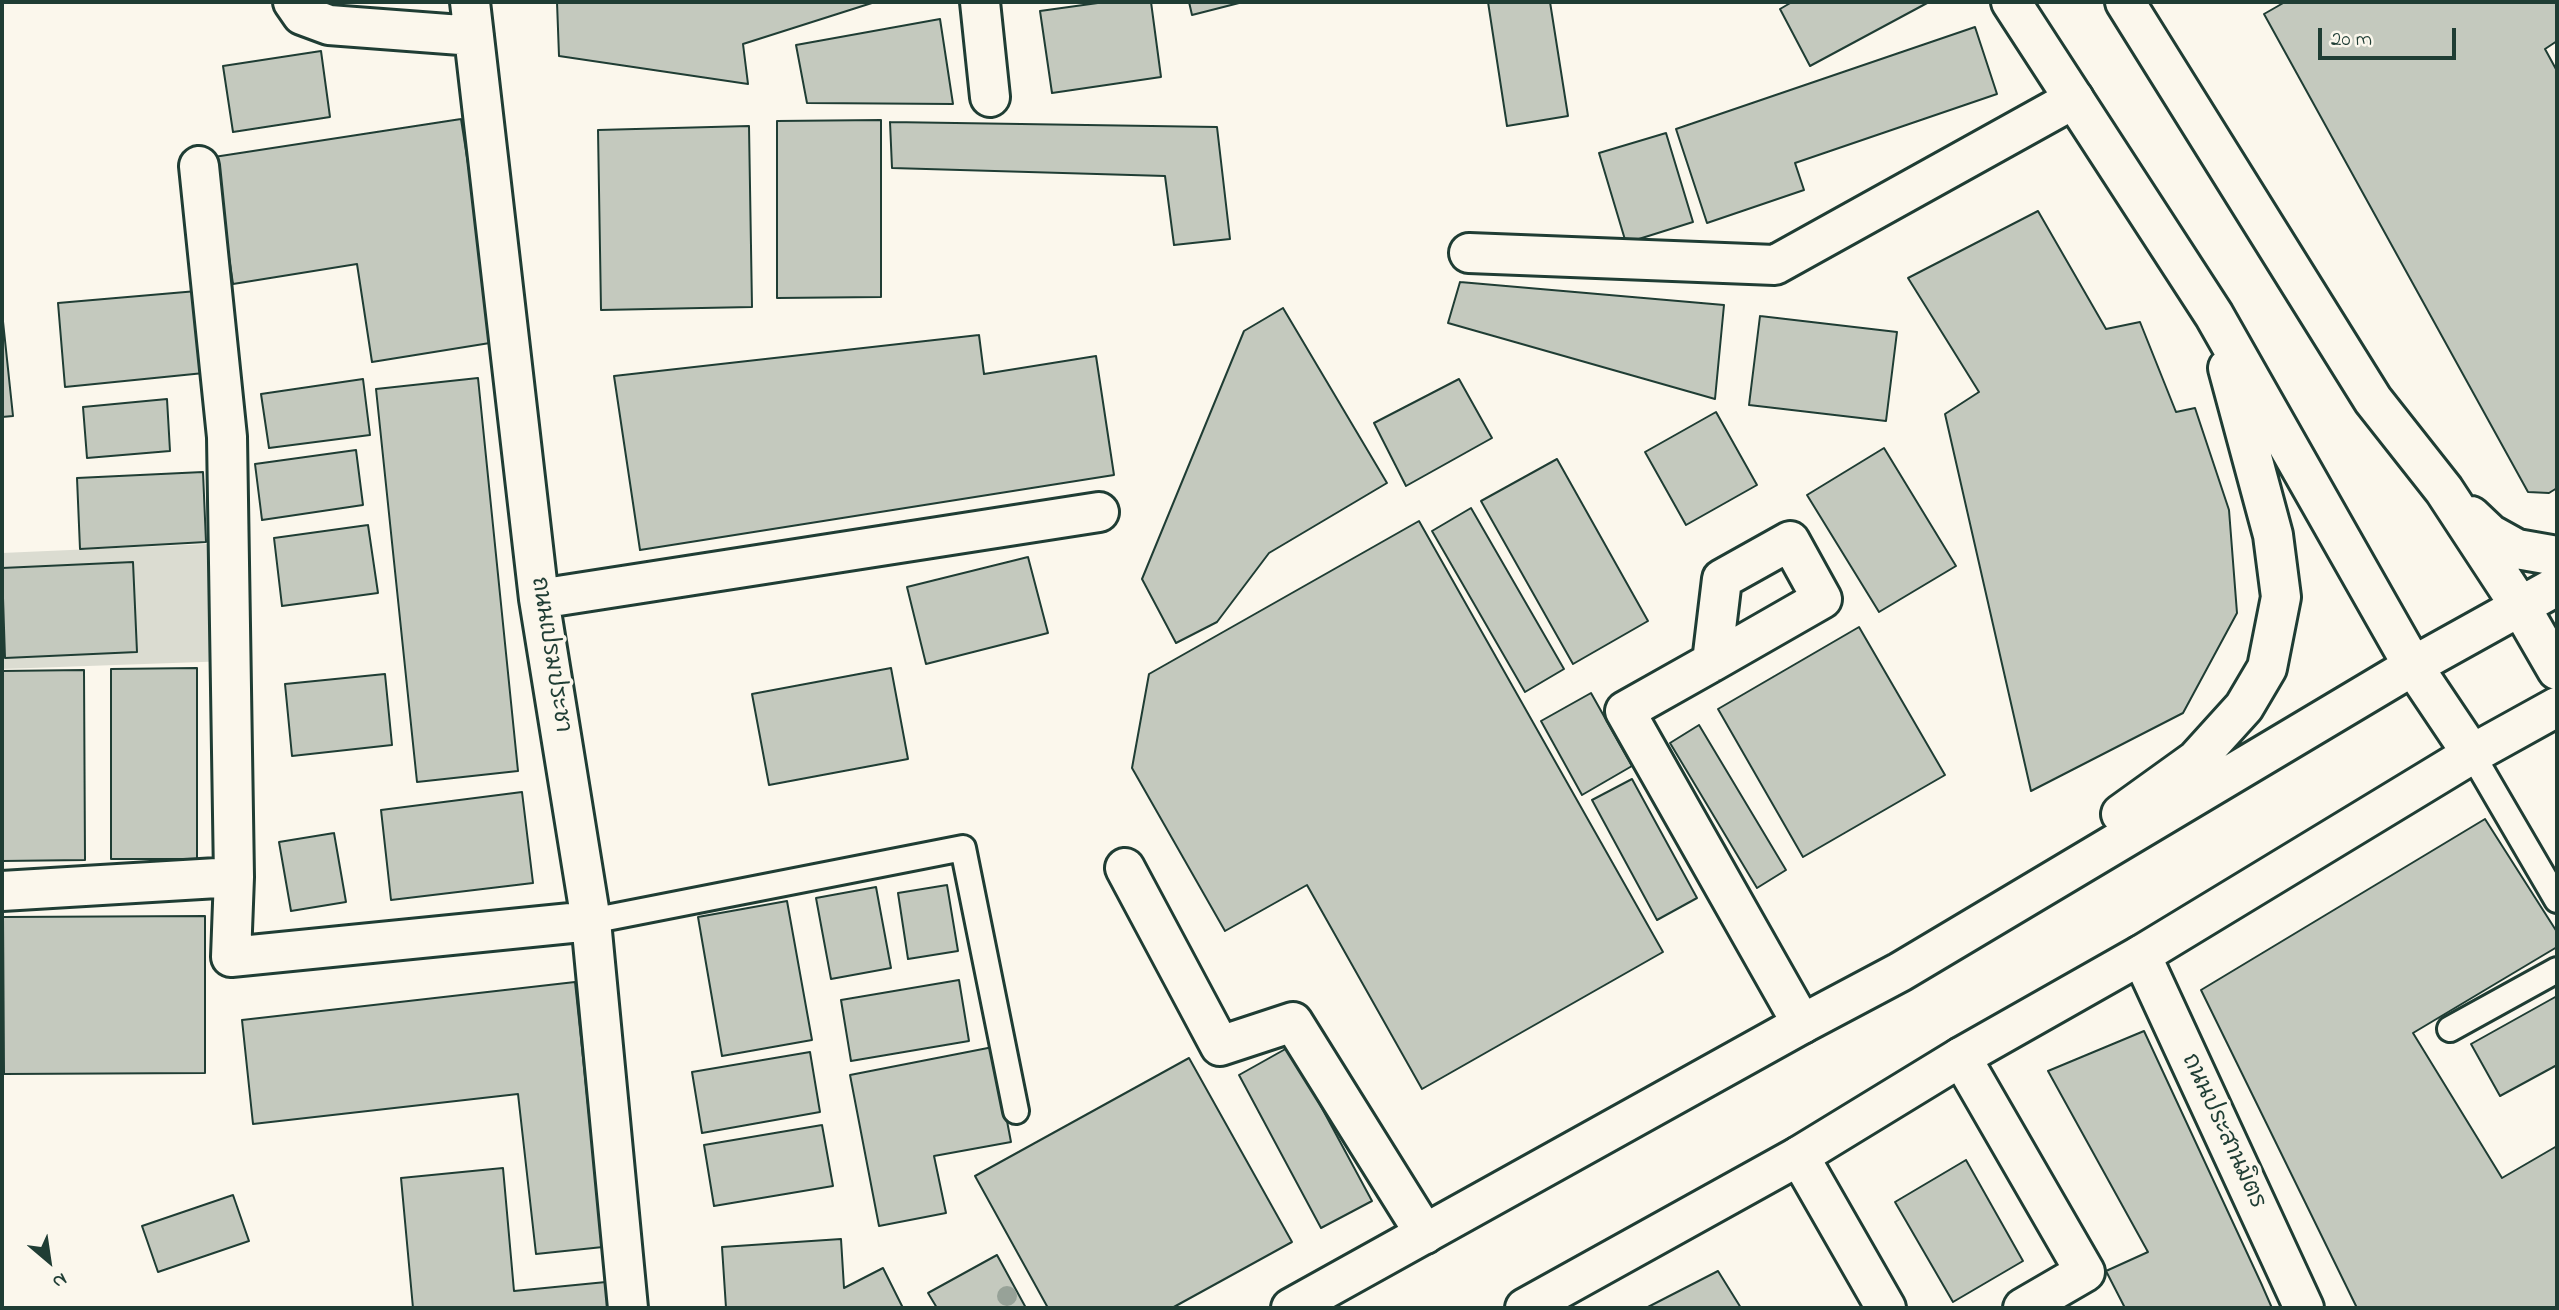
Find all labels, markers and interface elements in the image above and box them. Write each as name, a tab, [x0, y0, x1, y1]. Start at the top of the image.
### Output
scale bar	[2321, 14, 2459, 58]
text: 20 m	[2331, 25, 2372, 55]
street label: ถนนเปรมประชา	[523, 575, 575, 735]
street label: ถนนประสานมิตร	[2174, 1050, 2270, 1214]
north arrow	[14, 1226, 84, 1296]
text: N	[47, 1265, 72, 1295]

